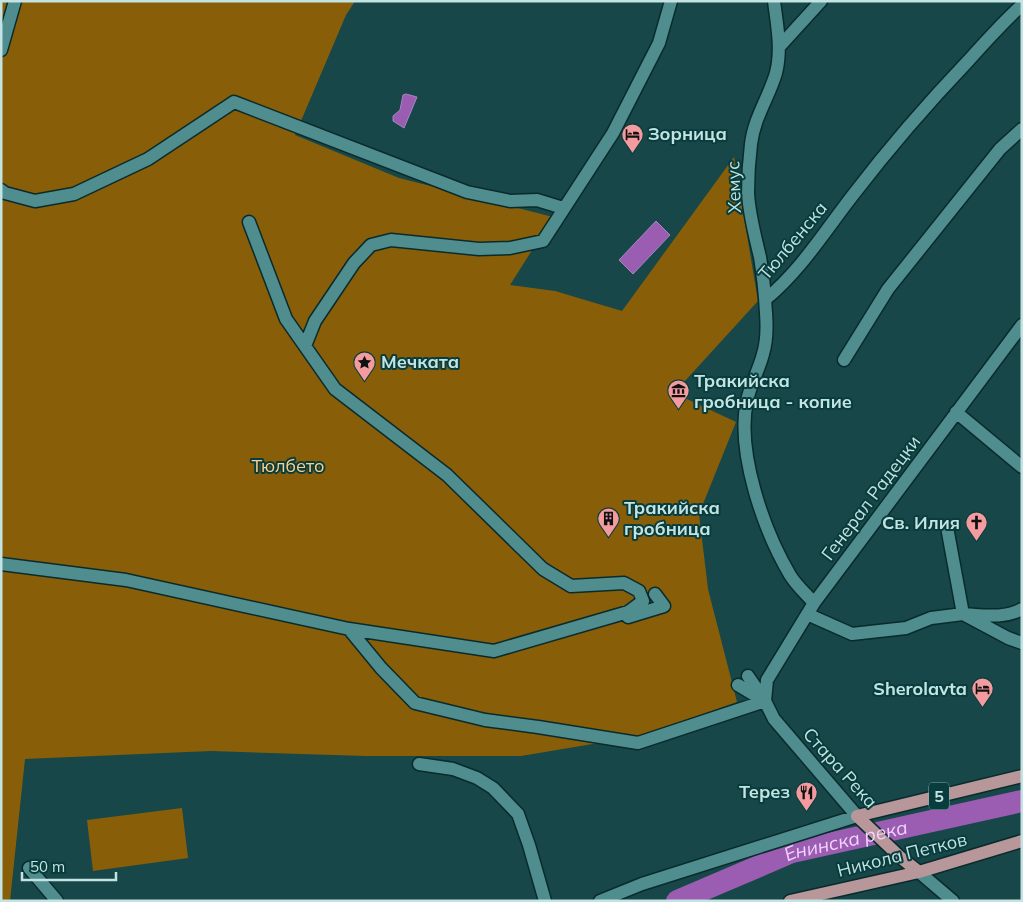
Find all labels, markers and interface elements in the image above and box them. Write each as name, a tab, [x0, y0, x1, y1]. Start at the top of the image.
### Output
hotel icon: Зорница	[620, 122, 644, 153]
place label: Зорница	[648, 122, 727, 145]
street label: Хемус	[721, 160, 746, 214]
street label: Тюлбенска	[753, 197, 832, 284]
place icon: Мечката	[353, 350, 377, 381]
place label: Мечката	[381, 350, 459, 373]
place label: Тракийска гробница - копие	[694, 369, 852, 413]
museum icon: Тракийска гробница - копие	[666, 379, 690, 410]
street label: Генерал Радецки	[816, 431, 925, 565]
park label: Тюлбето	[251, 454, 325, 477]
place label: Тракийска гробница	[624, 496, 720, 540]
building icon: Тракийска гробница	[596, 506, 620, 537]
place label: Св. Илия	[882, 511, 960, 534]
church icon: Св. Илия	[964, 511, 988, 542]
place label: Sherolavta	[873, 677, 967, 700]
hotel icon: Sherolavta	[971, 677, 995, 708]
street label: Стара Река	[798, 723, 882, 813]
place label: Терез	[739, 780, 790, 803]
restaurant icon: Терез	[794, 780, 818, 811]
road number: 5	[929, 782, 949, 809]
water label: Енинска река	[780, 815, 910, 866]
street label: Никола Петков	[835, 827, 969, 882]
scale bar	[22, 850, 116, 882]
text: 50 m	[30, 857, 65, 876]

